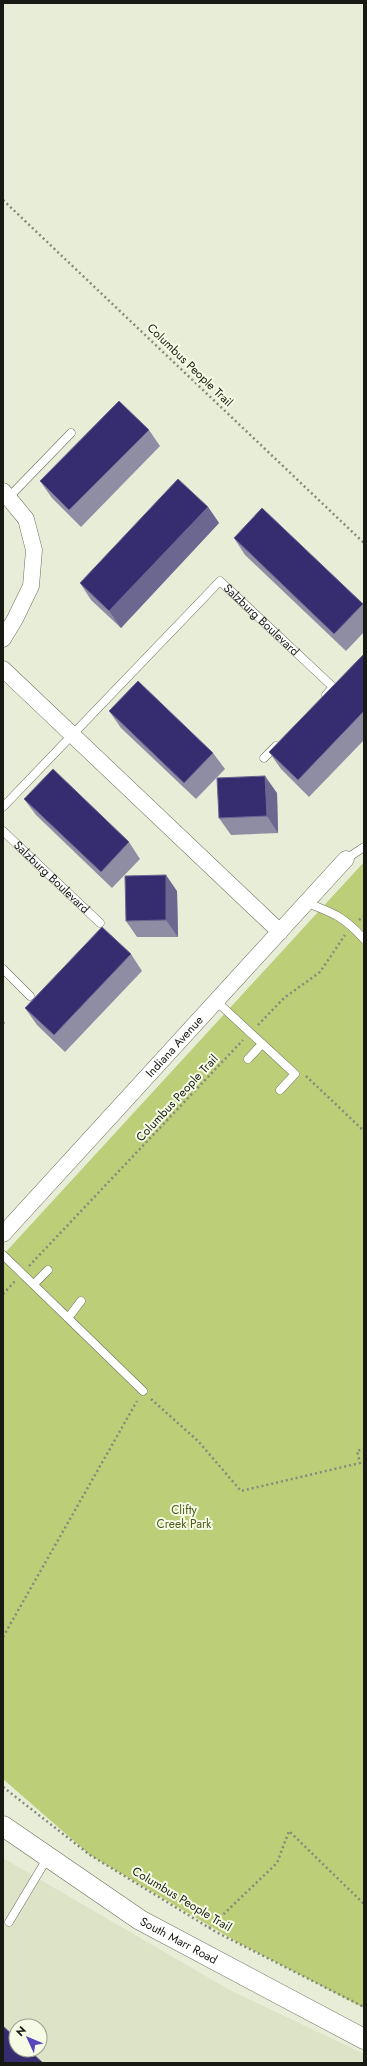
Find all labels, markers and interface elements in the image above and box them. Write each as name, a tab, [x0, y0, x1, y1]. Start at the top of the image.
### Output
street label: Columbus People Trail	[143, 319, 237, 411]
street label: Salzburg Boulevard	[219, 579, 303, 660]
street label: Salzburg Boulevard	[10, 837, 94, 918]
street label: Indiana Avenue	[141, 1012, 207, 1081]
street label: Columbus People Trail	[132, 1050, 222, 1146]
park label: Clifty Creek Park	[157, 1501, 212, 1533]
street label: Columbus People Trail	[129, 1862, 235, 1936]
street label: South Marr Road	[137, 1913, 221, 1969]
north arrow	[8, 2018, 48, 2058]
text: N	[12, 2022, 30, 2040]

